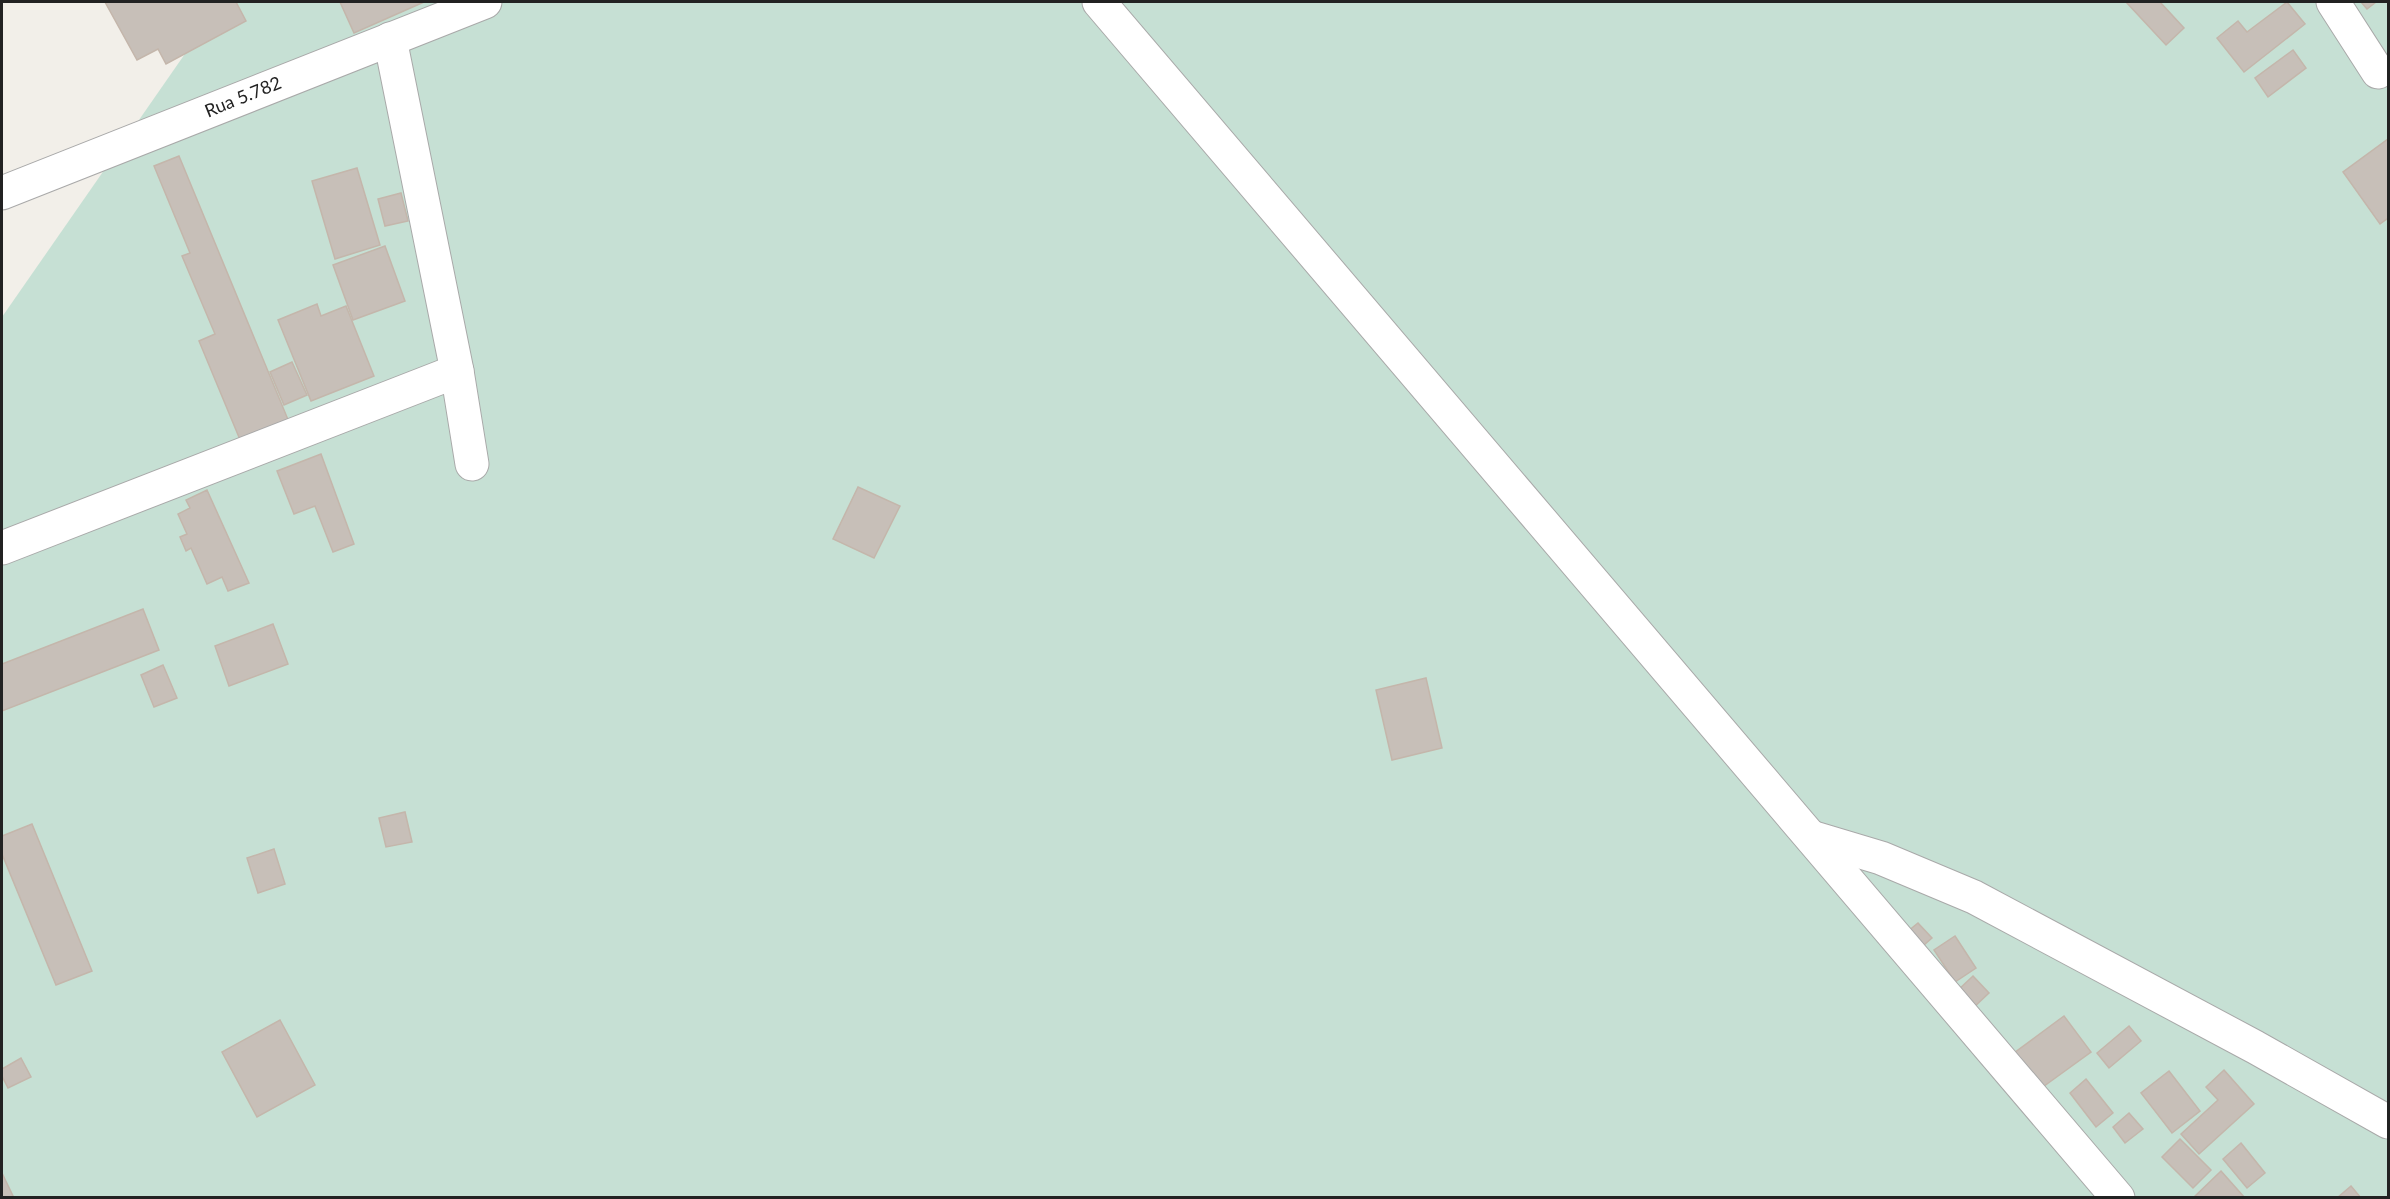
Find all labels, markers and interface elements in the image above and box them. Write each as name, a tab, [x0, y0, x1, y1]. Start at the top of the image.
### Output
street label: Rua 5.782	[201, 71, 284, 121]

